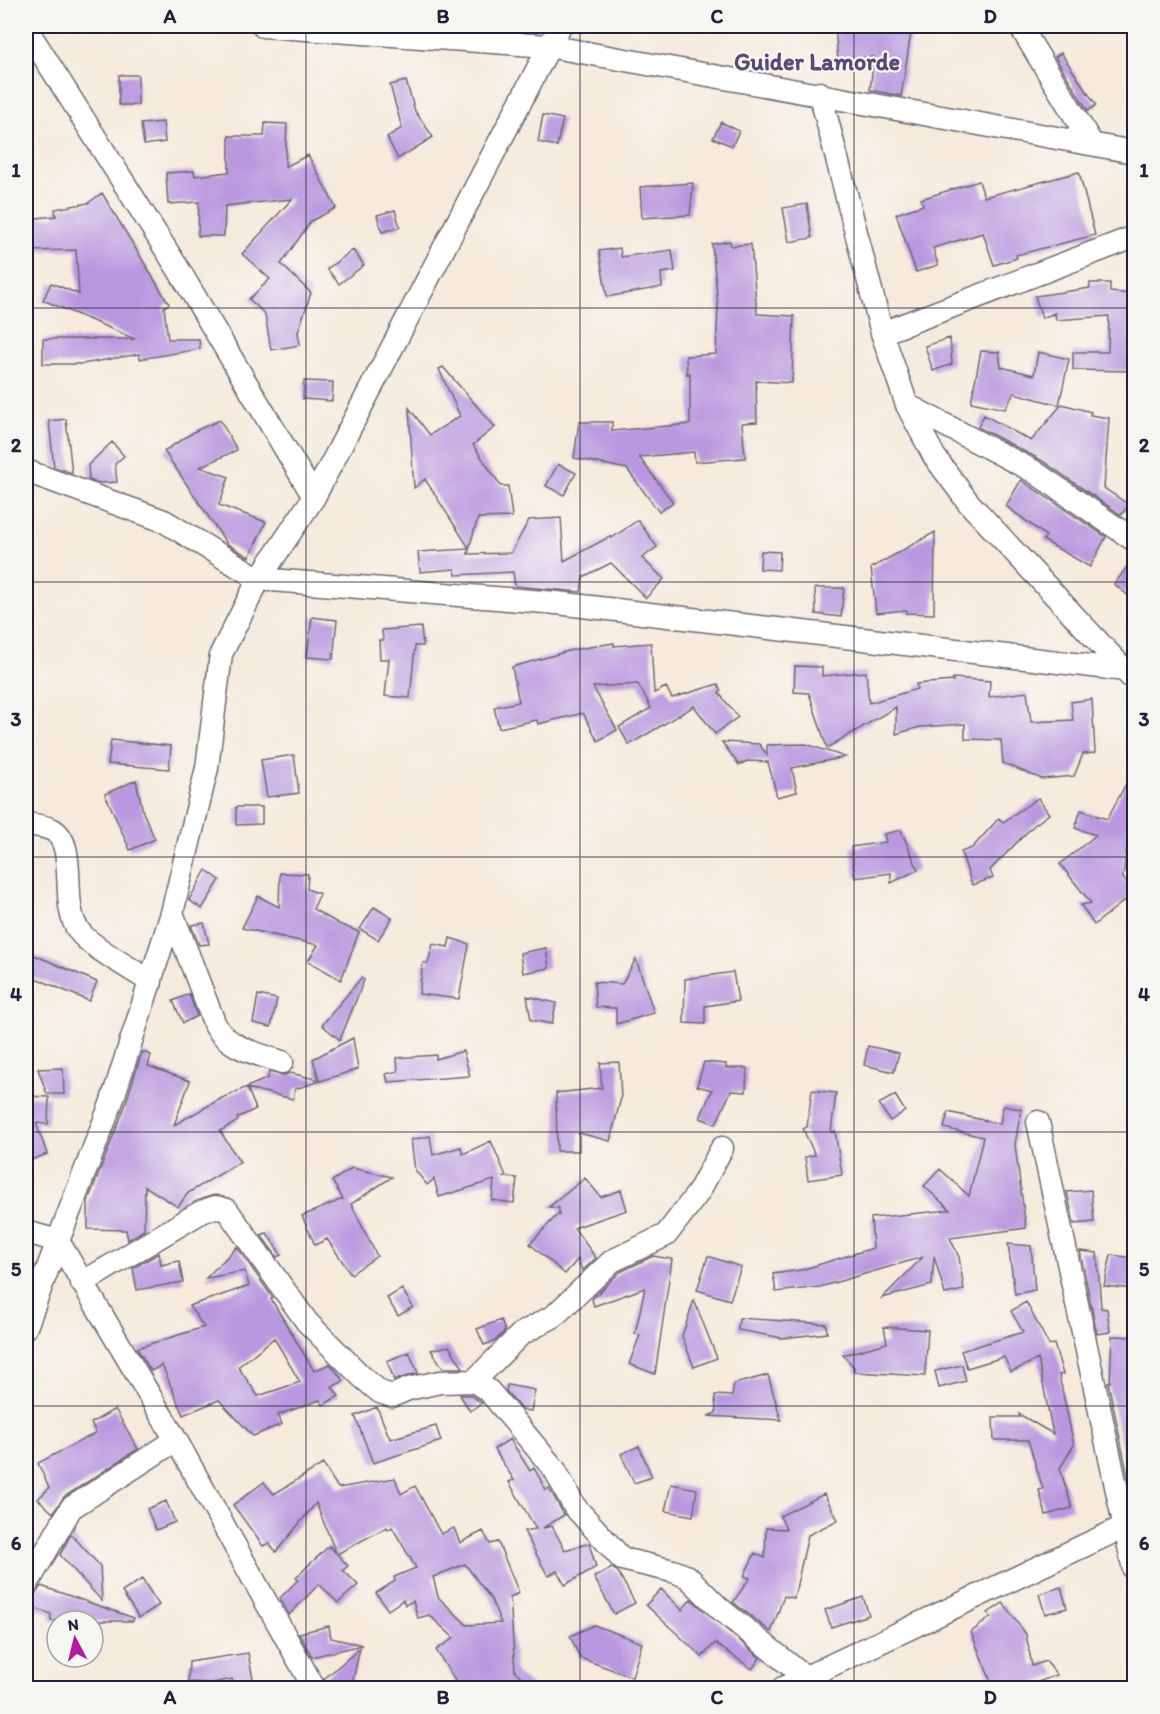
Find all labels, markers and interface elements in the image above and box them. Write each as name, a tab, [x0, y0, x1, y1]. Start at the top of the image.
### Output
text: A	[163, 4, 177, 28]
text: B	[437, 4, 450, 28]
text: C	[711, 4, 724, 28]
text: D	[983, 4, 997, 28]
district label: Guider Lamorde	[734, 47, 900, 76]
text: 1	[11, 158, 21, 182]
text: 1	[1139, 158, 1149, 182]
text: 2	[11, 433, 22, 457]
text: 2	[1139, 433, 1150, 457]
text: 3	[11, 707, 22, 731]
text: 3	[1139, 707, 1150, 731]
text: 4	[10, 982, 22, 1006]
text: 4	[1138, 982, 1150, 1006]
text: 5	[11, 1257, 22, 1281]
text: 5	[1139, 1257, 1150, 1281]
text: 6	[11, 1531, 22, 1555]
text: 6	[1139, 1531, 1150, 1555]
north arrow	[45, 1609, 105, 1669]
text: N	[67, 1615, 80, 1635]
text: A	[163, 1685, 177, 1709]
text: B	[437, 1685, 450, 1709]
text: C	[711, 1685, 724, 1709]
text: D	[983, 1685, 997, 1709]

